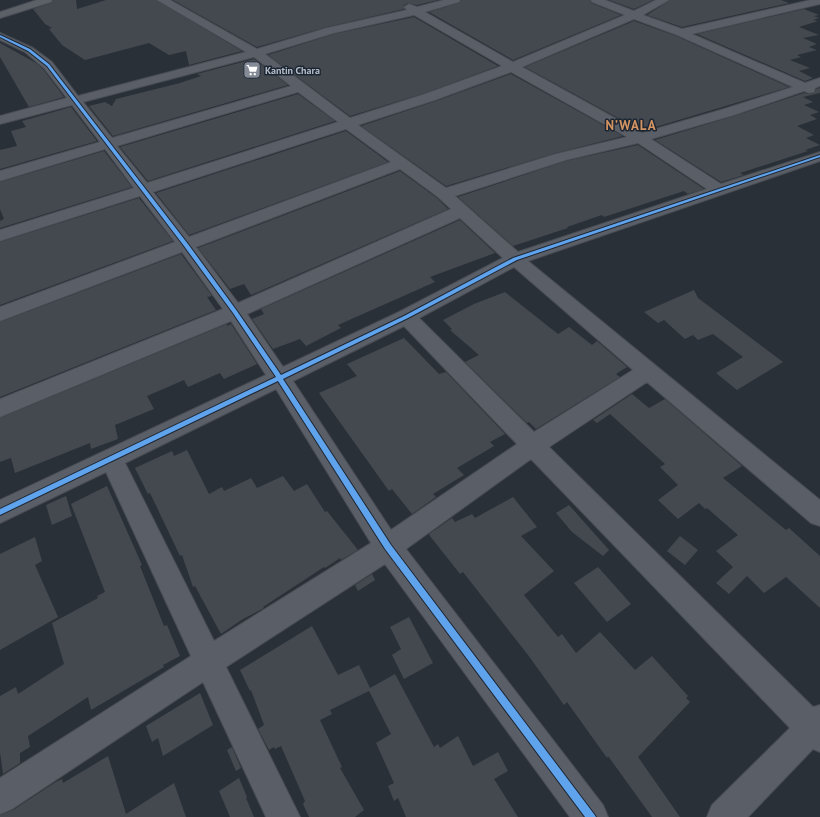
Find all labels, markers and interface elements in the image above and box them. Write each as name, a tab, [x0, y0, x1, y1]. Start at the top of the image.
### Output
supermarket icon: Kantin Chara	[242, 60, 262, 80]
place label: Kantin Chara	[265, 64, 320, 77]
district label: N’WALA	[605, 117, 657, 134]

